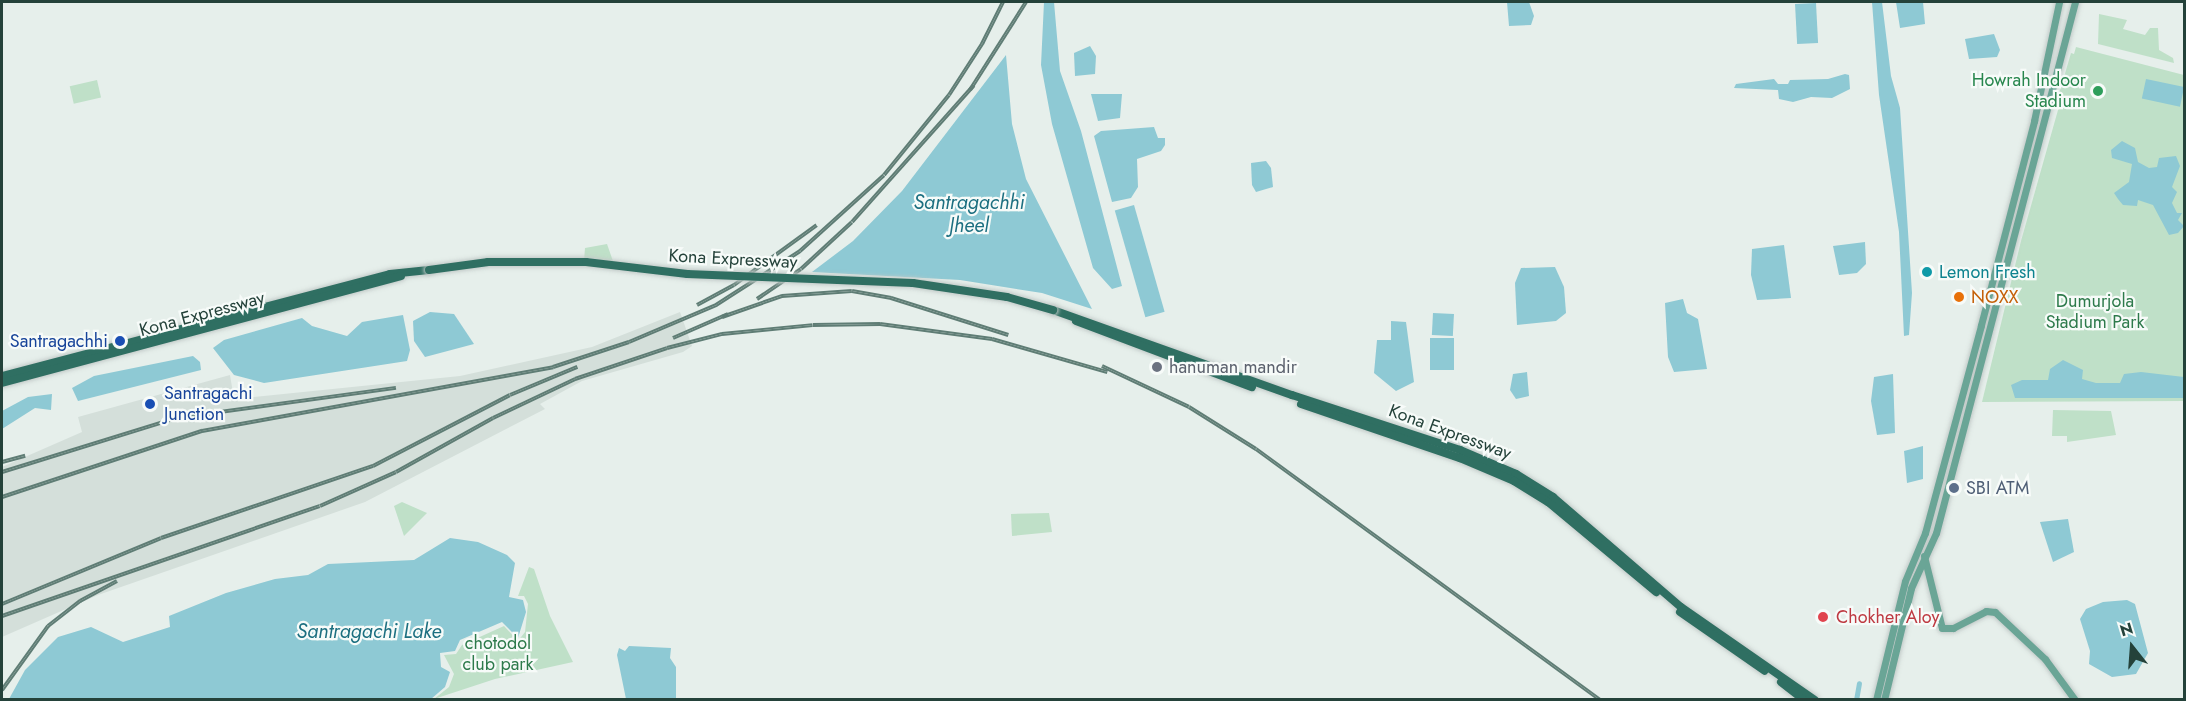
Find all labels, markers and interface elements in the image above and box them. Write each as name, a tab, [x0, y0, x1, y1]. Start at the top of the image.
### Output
place label: Howrah Indoor Stadium	[1972, 70, 2086, 112]
marker: Howrah Indoor Stadium	[2091, 84, 2105, 98]
water label: Santragachhi Jheel	[913, 191, 1025, 238]
street label: Kona Expressway	[668, 245, 798, 273]
place label: Lemon Fresh	[1939, 261, 2036, 283]
marker: Lemon Fresh	[1920, 265, 1934, 279]
place label: NOXX	[1971, 286, 2019, 308]
street label: Kona Expressway	[137, 287, 267, 341]
marker: NOXX	[1952, 290, 1966, 304]
park label: Dumurjola Stadium Park	[2046, 291, 2144, 334]
place label: Santragachhi	[10, 330, 108, 352]
marker: Santragachhi	[113, 334, 127, 348]
place label: hanuman mandir	[1169, 356, 1297, 378]
marker: hanuman mandir	[1150, 360, 1164, 374]
place label: Santragachi Junction	[164, 383, 253, 426]
marker: Santragachi Junction	[141, 395, 159, 413]
street label: Kona Expressway	[1386, 400, 1514, 464]
place label: SBI ATM	[1966, 477, 2029, 499]
marker: SBI ATM	[1947, 481, 1961, 495]
place label: Chokher Aloy	[1836, 606, 1939, 628]
marker: Chokher Aloy	[1814, 608, 1832, 626]
text: N	[2117, 616, 2136, 642]
north arrow	[2102, 617, 2162, 677]
water label: Santragachi Lake	[297, 619, 441, 643]
park label: chotodol club park	[463, 633, 533, 676]

